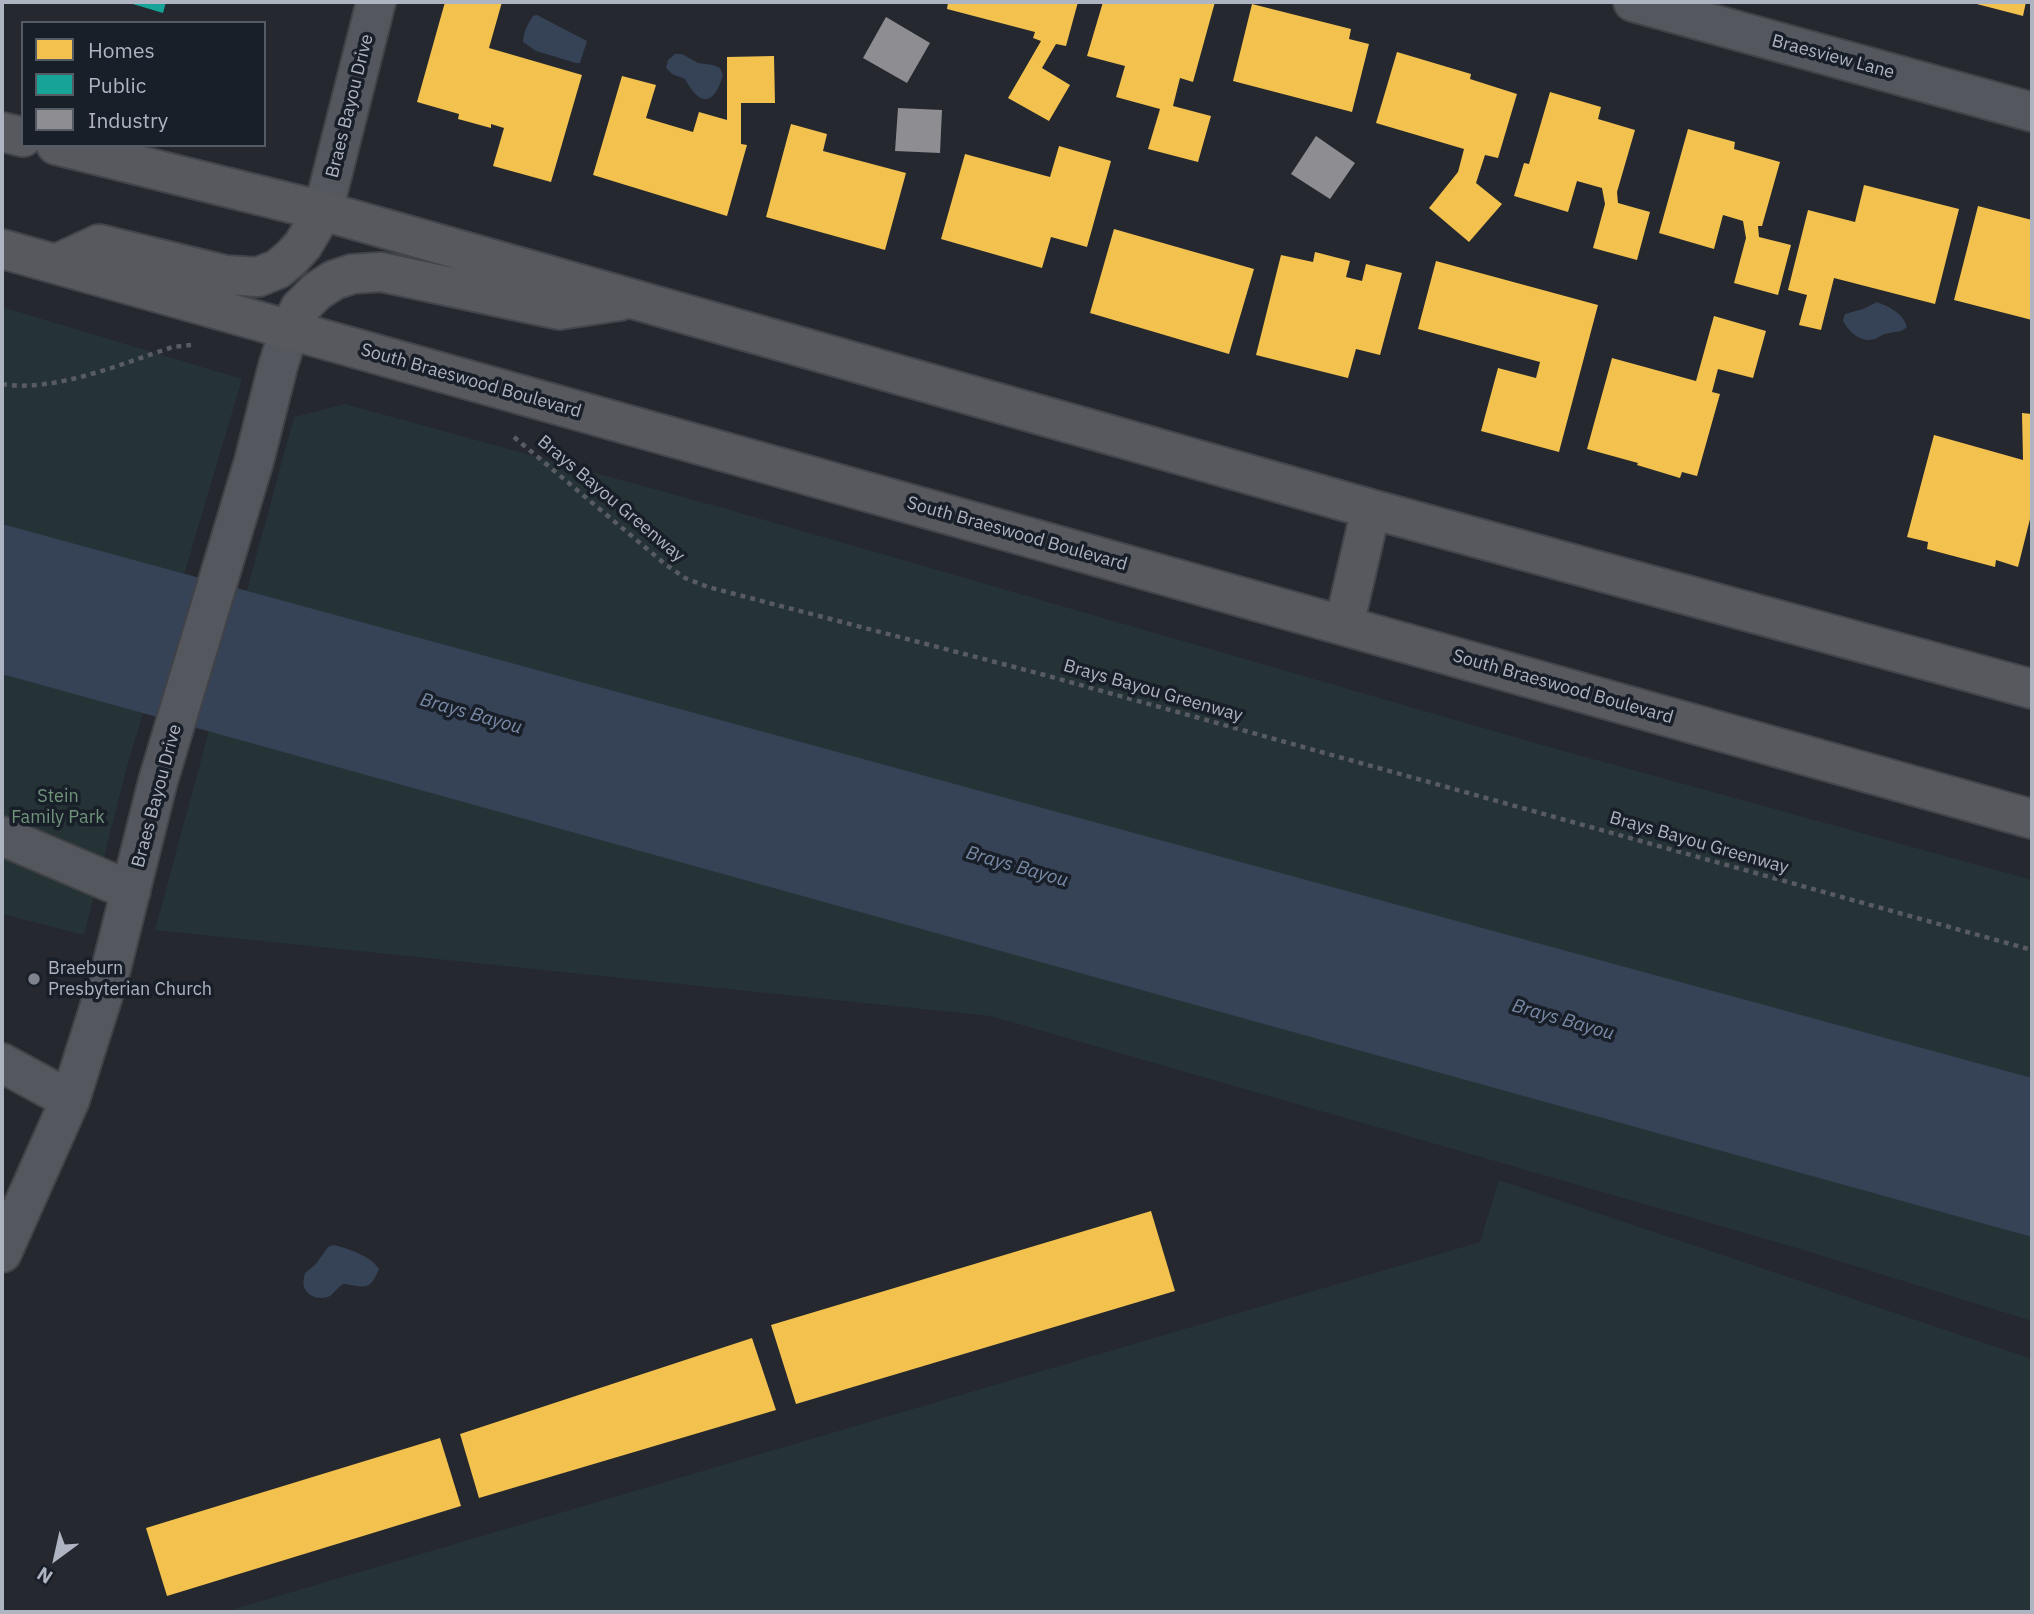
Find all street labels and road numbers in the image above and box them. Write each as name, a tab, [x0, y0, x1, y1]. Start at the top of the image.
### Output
street label: Braesview Lane	[1769, 30, 1897, 84]
street label: Braes Bayou Drive	[322, 32, 378, 180]
street label: South Braeswood Boulevard	[358, 339, 584, 423]
street label: Brays Bayou Greenway	[533, 431, 689, 567]
street label: South Braeswood Boulevard	[904, 492, 1130, 576]
street label: South Braeswood Boulevard	[1450, 645, 1676, 729]
street label: Brays Bayou Greenway	[1061, 655, 1245, 727]
street label: Braes Bayou Drive	[128, 722, 186, 870]
street label: Brays Bayou Greenway	[1607, 807, 1791, 879]

